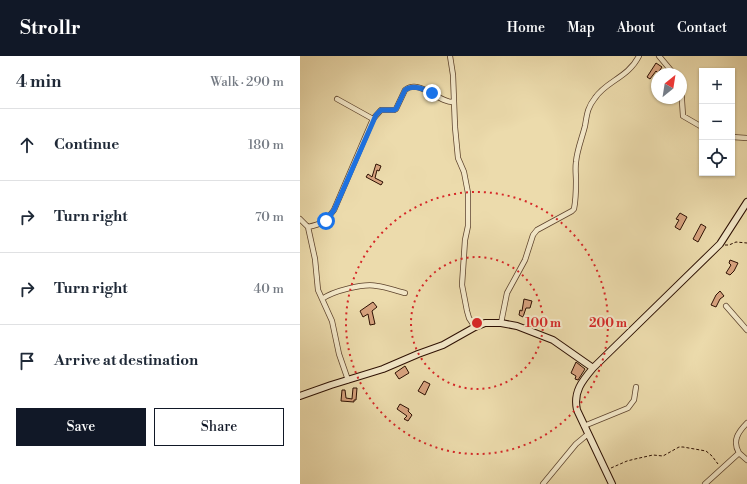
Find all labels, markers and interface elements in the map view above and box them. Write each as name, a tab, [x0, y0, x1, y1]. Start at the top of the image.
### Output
text: Strollr	[20, 16, 81, 40]
text: Home	[507, 19, 545, 37]
text: Map	[567, 19, 595, 37]
text: About	[617, 19, 655, 37]
text: Contact	[677, 19, 727, 37]
north arrow	[651, 68, 687, 104]
map controls	[699, 68, 735, 176]
button: +	[699, 68, 735, 104]
text: 4 min	[16, 71, 61, 93]
text: Walk · 290 m	[210, 74, 284, 90]
route end	[423, 84, 441, 102]
button: −	[699, 104, 735, 140]
icon: ahead	[16, 134, 38, 156]
text: Continue	[54, 135, 119, 154]
text: 180 m	[248, 137, 284, 153]
button: locate	[699, 140, 735, 176]
icon: right	[16, 206, 38, 228]
text: Turn right	[54, 207, 128, 226]
text: 70 m	[255, 209, 284, 225]
route start	[317, 212, 335, 230]
icon: right	[16, 278, 38, 300]
text: Turn right	[54, 279, 128, 298]
text: 40 m	[254, 281, 284, 297]
centre of rings	[470, 316, 484, 330]
text: 100 m	[525, 316, 561, 331]
text: 200 m	[589, 316, 627, 331]
icon: arrive	[16, 350, 38, 372]
text: Arrive at destination	[54, 351, 198, 370]
button: Save	[16, 408, 146, 446]
button: Share	[154, 408, 284, 446]

